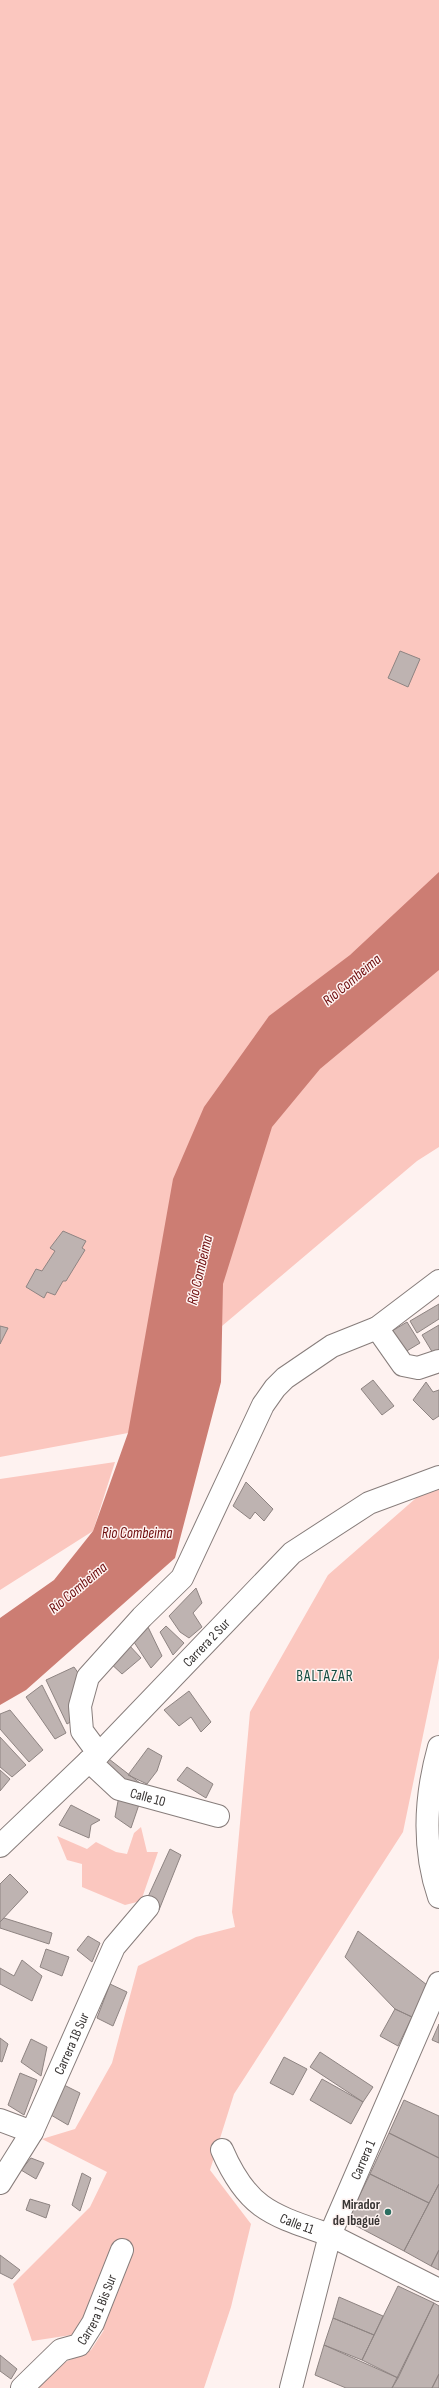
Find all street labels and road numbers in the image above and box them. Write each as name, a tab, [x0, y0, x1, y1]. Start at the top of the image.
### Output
street label: Carrera 2 Sur	[179, 1615, 233, 1670]
street label: Calle 10	[128, 1784, 168, 1810]
street label: Carrera 1B Sur	[50, 2010, 92, 2077]
street label: Carrera 1	[347, 2137, 379, 2182]
street label: Calle 11	[277, 2209, 316, 2237]
street label: Carrera 1 Bis Sur	[73, 2272, 120, 2348]

